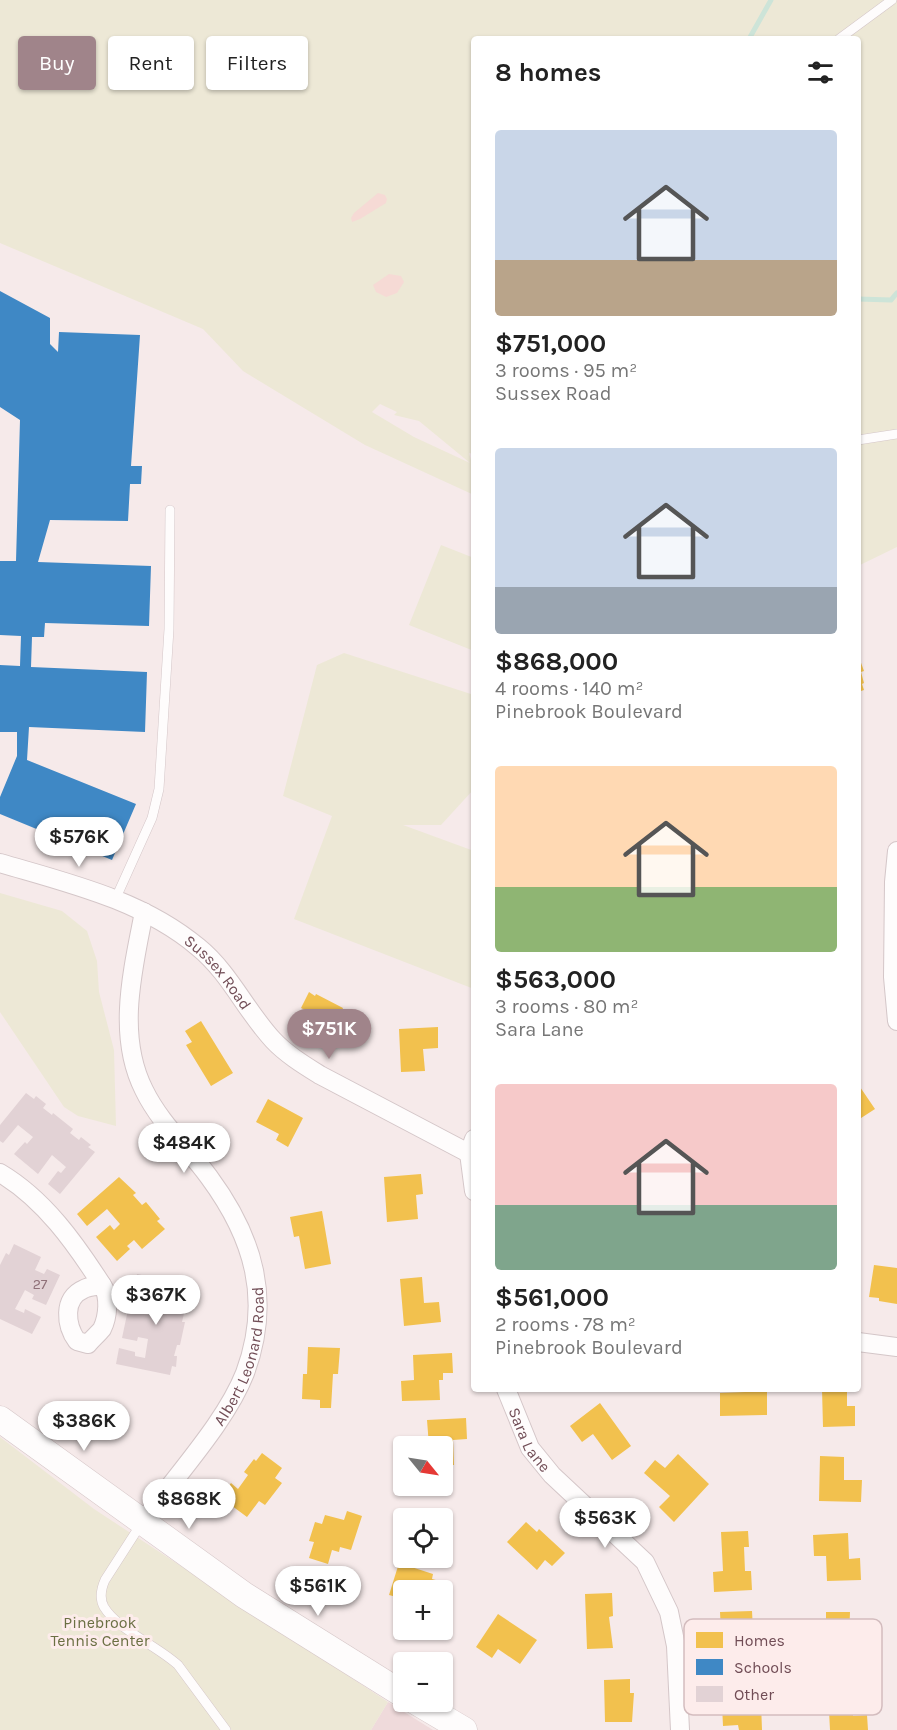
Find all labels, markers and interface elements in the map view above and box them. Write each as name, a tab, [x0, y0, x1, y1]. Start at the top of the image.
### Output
chip: Buy	[18, 36, 96, 90]
chip: Rent	[108, 36, 194, 90]
chip: Filters	[206, 36, 308, 90]
icon: filters	[804, 56, 837, 89]
text: 8 homes	[495, 57, 601, 88]
icon: home	[612, 169, 720, 277]
text: $751,000	[495, 328, 606, 359]
text: 3 rooms · 95 m²	[495, 359, 637, 382]
text: Sussex Road	[495, 382, 612, 405]
icon: home	[612, 487, 720, 595]
text: $868,000	[495, 646, 618, 677]
text: 4 rooms · 140 m²	[495, 677, 643, 700]
text: Pinebrook Boulevard	[495, 700, 683, 723]
icon: home	[612, 805, 720, 913]
pin: $576K	[37, 817, 121, 868]
text: $576K	[49, 825, 109, 848]
street label: Sussex Road	[181, 931, 255, 1013]
text: $563,000	[495, 964, 616, 995]
text: 3 rooms · 80 m²	[495, 995, 639, 1018]
pin: $751K	[287, 1009, 371, 1060]
text: $751K	[301, 1017, 357, 1040]
text: Sara Lane	[495, 1018, 584, 1041]
pin: $484K	[142, 1123, 226, 1174]
icon: home	[612, 1123, 720, 1231]
text: $484K	[152, 1131, 216, 1154]
pin: $367K	[114, 1275, 198, 1326]
house number: 27	[33, 1276, 48, 1293]
text: $561,000	[495, 1282, 609, 1313]
text: $367K	[125, 1283, 187, 1306]
street label: Albert Leonard Road	[210, 1286, 268, 1429]
text: 2 rooms · 78 m²	[495, 1313, 636, 1336]
text: Pinebrook Boulevard	[495, 1336, 683, 1359]
pin: $386K	[42, 1401, 126, 1452]
street label: Sara Lane	[504, 1405, 555, 1476]
text: $386K	[52, 1409, 116, 1432]
north arrow	[393, 1436, 453, 1496]
map controls	[393, 1436, 453, 1712]
pin: $868K	[147, 1479, 231, 1530]
text: $868K	[157, 1487, 221, 1510]
pin: $563K	[563, 1498, 647, 1549]
text: $563K	[573, 1506, 637, 1529]
button: locate	[393, 1508, 453, 1568]
pin: $561K	[276, 1566, 360, 1617]
text: $561K	[289, 1574, 347, 1597]
button: +	[393, 1580, 453, 1640]
park label: Pinebrook Tennis Center	[50, 1613, 150, 1650]
legend	[684, 1619, 882, 1715]
text: Homes	[734, 1631, 785, 1650]
button: −	[393, 1652, 453, 1712]
text: Schools	[734, 1658, 792, 1677]
text: Other	[734, 1685, 774, 1704]

